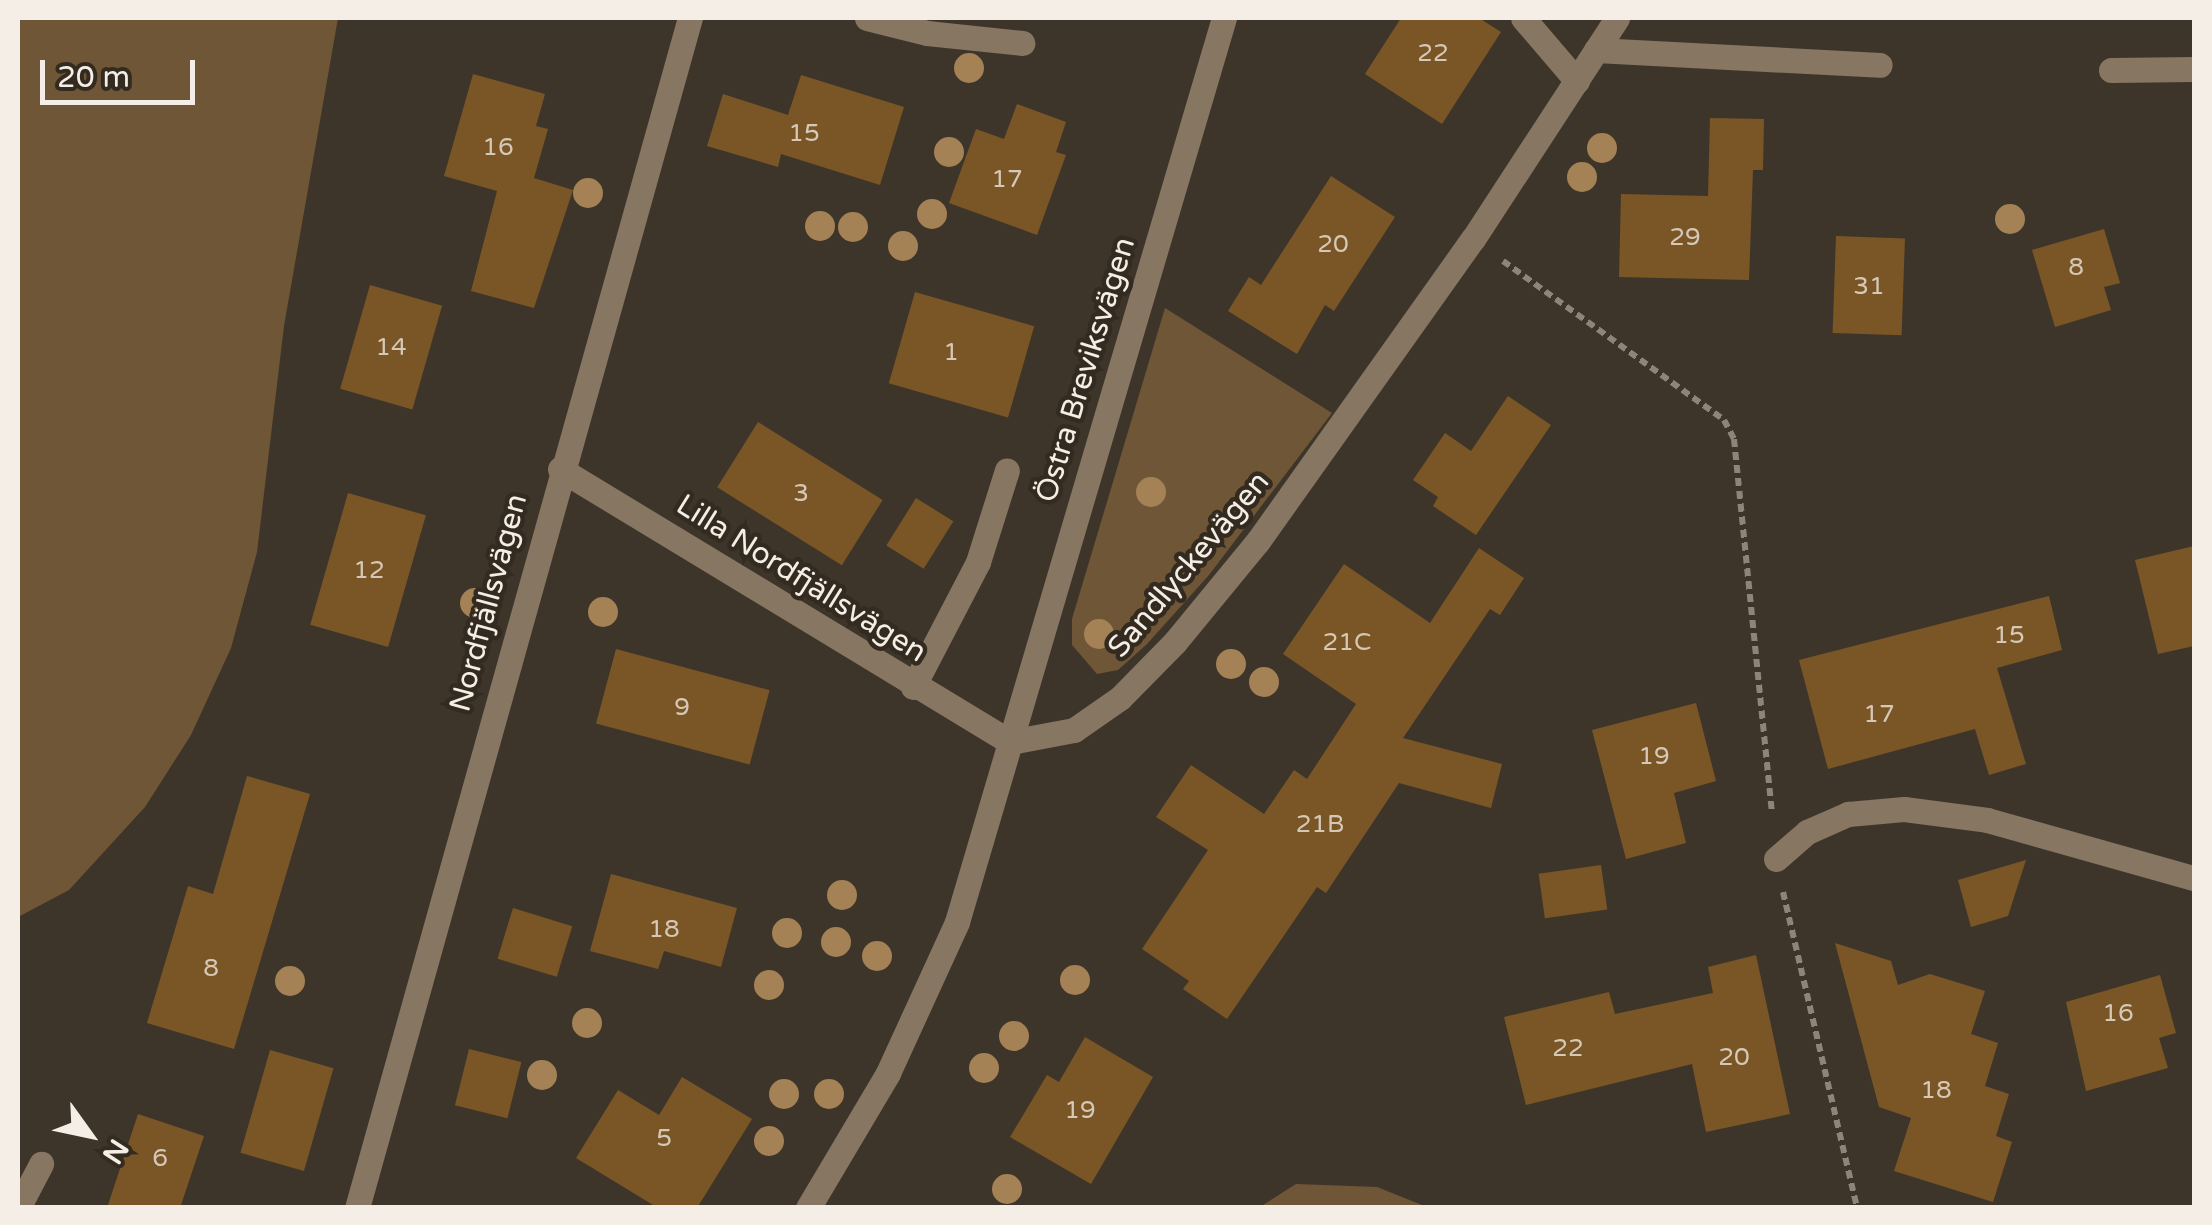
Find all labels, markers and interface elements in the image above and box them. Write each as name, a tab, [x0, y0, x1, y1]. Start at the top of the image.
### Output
house number: 22	[1417, 38, 1449, 68]
scale bar	[45, 40, 200, 102]
text: 20 m	[57, 59, 130, 96]
house number: 15	[788, 118, 820, 148]
house number: 16	[482, 132, 514, 162]
house number: 17	[991, 164, 1023, 194]
house number: 29	[1669, 222, 1701, 252]
house number: 20	[1317, 229, 1349, 259]
street label: Östra Breviksvägen	[1029, 233, 1143, 507]
house number: 8	[2068, 252, 2084, 282]
house number: 31	[1853, 271, 1885, 301]
house number: 14	[375, 332, 407, 362]
house number: 1	[943, 337, 959, 367]
street label: Sandlyckevägen	[1101, 465, 1277, 665]
house number: 3	[793, 478, 809, 508]
street label: Lilla Nordfjällsvägen	[669, 487, 933, 671]
street label: Nordfjällsvägen	[443, 490, 535, 716]
house number: 12	[353, 555, 385, 585]
house number: 15	[1993, 620, 2025, 650]
house number: 21C	[1323, 627, 1371, 657]
house number: 9	[674, 692, 690, 722]
house number: 17	[1863, 699, 1895, 729]
house number: 19	[1638, 741, 1670, 771]
house number: 21B	[1296, 809, 1344, 839]
house number: 18	[648, 914, 680, 944]
house number: 8	[203, 953, 219, 983]
house number: 16	[2102, 998, 2134, 1028]
house number: 22	[1552, 1033, 1584, 1063]
house number: 20	[1718, 1042, 1750, 1072]
house number: 18	[1920, 1075, 1952, 1105]
north arrow	[40, 1085, 140, 1185]
house number: 19	[1064, 1095, 1096, 1125]
house number: 5	[656, 1123, 672, 1153]
text: N	[95, 1133, 136, 1170]
house number: 6	[152, 1143, 168, 1173]

